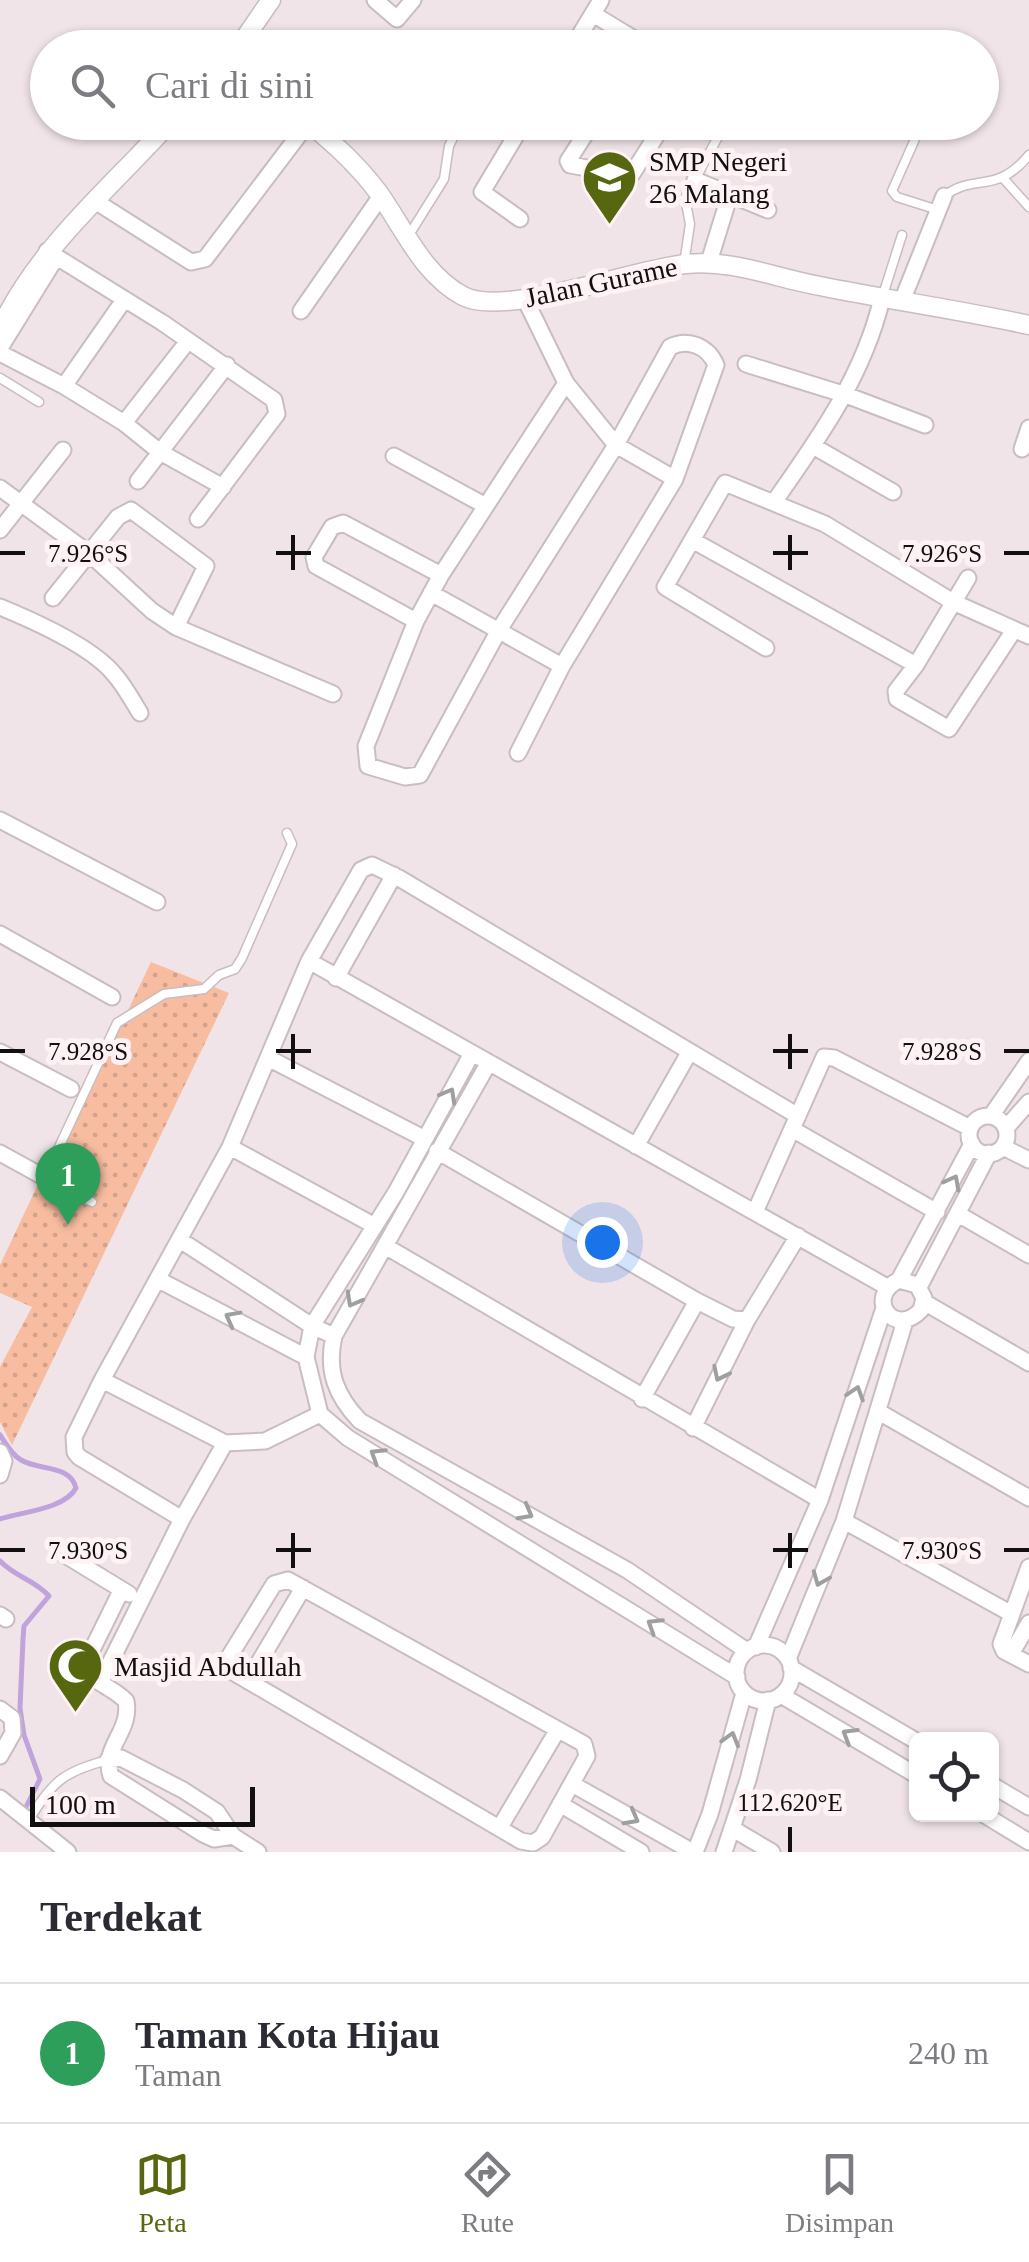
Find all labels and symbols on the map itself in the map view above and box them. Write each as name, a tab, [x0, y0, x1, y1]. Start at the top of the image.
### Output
place label: SMP Negeri 26 Malang	[649, 146, 787, 209]
school or university icon: SMP Negeri 26 Malang	[580, 147, 640, 226]
street label: Jalan Gurame	[522, 251, 680, 313]
text: 7.926°S	[48, 540, 128, 567]
text: 7.926°S	[902, 540, 982, 567]
text: 7.928°S	[48, 1038, 128, 1065]
text: 7.928°S	[902, 1038, 982, 1065]
one-way arrow	[437, 1087, 456, 1105]
pin: 1	[36, 1142, 100, 1225]
one-way arrow	[941, 1174, 960, 1192]
your location	[577, 1217, 628, 1268]
one-way arrow	[345, 1290, 365, 1308]
one-way arrow	[225, 1311, 243, 1330]
one-way arrow	[713, 1363, 732, 1381]
one-way arrow	[845, 1386, 865, 1403]
one-way arrow	[369, 1449, 387, 1468]
one-way arrow	[516, 1500, 534, 1520]
text: 7.930°S	[48, 1537, 128, 1564]
text: 7.930°S	[902, 1537, 982, 1564]
one-way arrow	[811, 1570, 831, 1587]
one-way arrow	[647, 1618, 665, 1637]
mosque icon: Masjid Abdullah	[45, 1636, 105, 1715]
place label: Masjid Abdullah	[114, 1651, 301, 1682]
one-way arrow	[842, 1728, 860, 1747]
one-way arrow	[719, 1731, 740, 1748]
scale bar	[30, 1782, 255, 1826]
text: 112.620°E	[737, 1789, 843, 1816]
one-way arrow	[622, 1806, 640, 1825]

